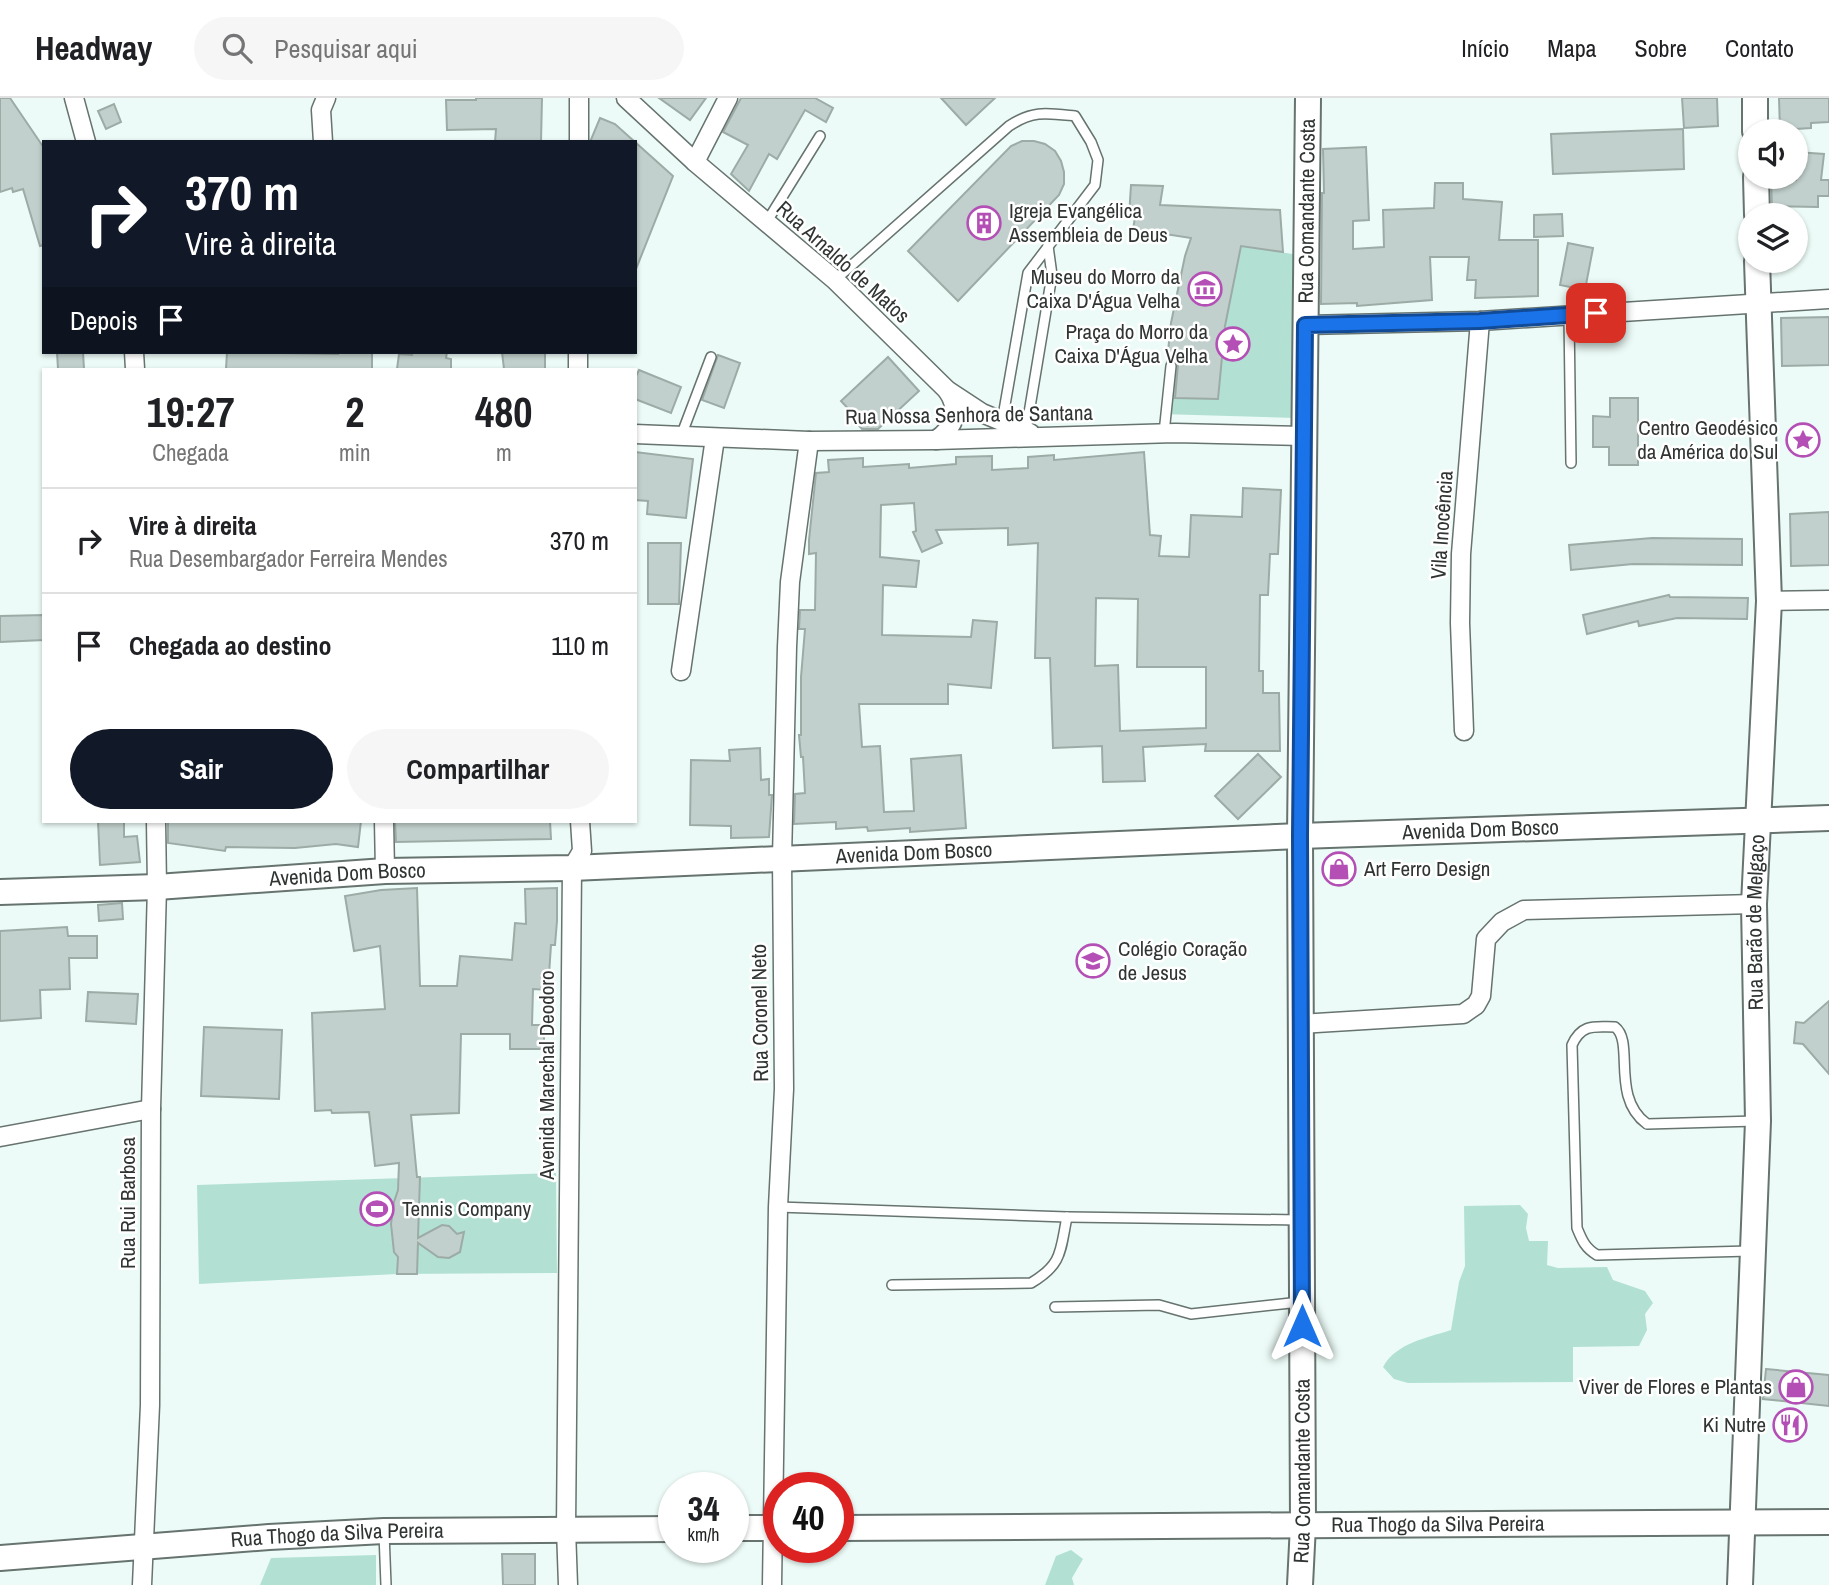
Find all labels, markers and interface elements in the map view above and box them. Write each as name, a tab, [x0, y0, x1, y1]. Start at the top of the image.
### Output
search box	[194, 17, 684, 80]
text: Headway	[35, 26, 152, 70]
icon: search	[218, 29, 256, 67]
text: Pesquisar aqui	[274, 31, 418, 66]
text: Início	[1461, 32, 1509, 64]
text: Mapa	[1547, 32, 1597, 64]
text: Sobre	[1635, 32, 1687, 64]
text: Contato	[1725, 32, 1794, 64]
street label: Rua Comandante Costa	[1291, 118, 1322, 304]
map controls	[1738, 119, 1808, 273]
button: sound	[1738, 119, 1808, 189]
text: 370 m	[185, 159, 299, 225]
icon: right	[70, 168, 161, 259]
street label: Rua Arnaldo de Matos	[770, 194, 916, 329]
place label: Igreja Evangélica Assembleia de Deus	[1008, 196, 1168, 249]
button: layers	[1738, 203, 1808, 273]
building icon: Igreja Evangélica Assembleia de Deus	[965, 204, 1003, 242]
text: Vire à direita	[185, 222, 336, 265]
place label: Museu do Morro da Caixa D'Água Velha	[1026, 262, 1180, 315]
museum icon: Museu do Morro da Caixa D'Água Velha	[1186, 270, 1224, 308]
pin	[1566, 283, 1626, 343]
icon: arrive	[1577, 294, 1615, 332]
icon: arrive	[152, 301, 190, 339]
text: Depois	[70, 303, 138, 338]
place label: Praça do Morro da Caixa D'Água Velha	[1054, 317, 1208, 370]
place icon: Praça do Morro da Caixa D'Água Velha	[1214, 325, 1252, 363]
text: 19:27	[147, 384, 235, 440]
text: 2	[345, 384, 364, 440]
text: 480	[475, 384, 533, 440]
street label: Rua Nossa Senhora de Santana	[845, 398, 1094, 431]
place label: Centro Geodésico da América do Sul	[1637, 413, 1778, 466]
place icon: Centro Geodésico da América do Sul	[1784, 421, 1822, 459]
text: Chegada	[152, 437, 229, 468]
text: min	[339, 437, 371, 468]
text: m	[496, 437, 512, 468]
street label: Vila Inocência	[1423, 469, 1460, 580]
text: Vire à direita	[129, 508, 257, 543]
icon: right	[70, 522, 108, 560]
text: 370 m	[550, 523, 609, 558]
text: Rua Desembargador Ferreira Mendes	[129, 543, 448, 574]
icon: arrive	[70, 627, 108, 665]
text: Chegada ao destino	[129, 628, 332, 663]
text: 110 m	[551, 628, 609, 663]
button: Sair	[70, 729, 333, 809]
button: Compartilhar	[347, 729, 609, 809]
street label: Avenida Dom Bosco	[1401, 812, 1559, 847]
street label: Rua Barão de Melgaço	[1739, 834, 1771, 1011]
street label: Avenida Dom Bosco	[834, 835, 993, 870]
shop icon: Art Ferro Design	[1320, 850, 1358, 888]
place label: Art Ferro Design	[1363, 854, 1490, 883]
street label: Avenida Dom Bosco	[267, 855, 426, 893]
place label: Colégio Coração de Jesus	[1118, 934, 1247, 987]
school or university icon: Colégio Coração de Jesus	[1074, 942, 1112, 980]
street label: Rua Coronel Neto	[744, 944, 775, 1082]
street label: Avenida Marechal Deodoro	[532, 970, 561, 1181]
street label: Rua Rui Barbosa	[113, 1137, 142, 1269]
sports icon: Tennis Company	[358, 1190, 396, 1228]
place label: Tennis Company	[402, 1194, 532, 1223]
position arrow	[1265, 1289, 1339, 1363]
shop icon: Viver de Flores e Plantas	[1777, 1368, 1815, 1406]
place label: Viver de Flores e Plantas	[1579, 1372, 1772, 1401]
street label: Rua Comandante Costa	[1286, 1378, 1317, 1564]
restaurant icon: Ki Nutre	[1771, 1406, 1809, 1444]
place label: Ki Nutre	[1703, 1410, 1766, 1439]
speed limit sign: 40	[763, 1472, 854, 1563]
text: 34	[688, 1485, 719, 1532]
street label: Rua Thogo da Silva Pereira	[1331, 1509, 1545, 1539]
street label: Rua Thogo da Silva Pereira	[229, 1516, 444, 1554]
text: km/h	[688, 1522, 720, 1547]

